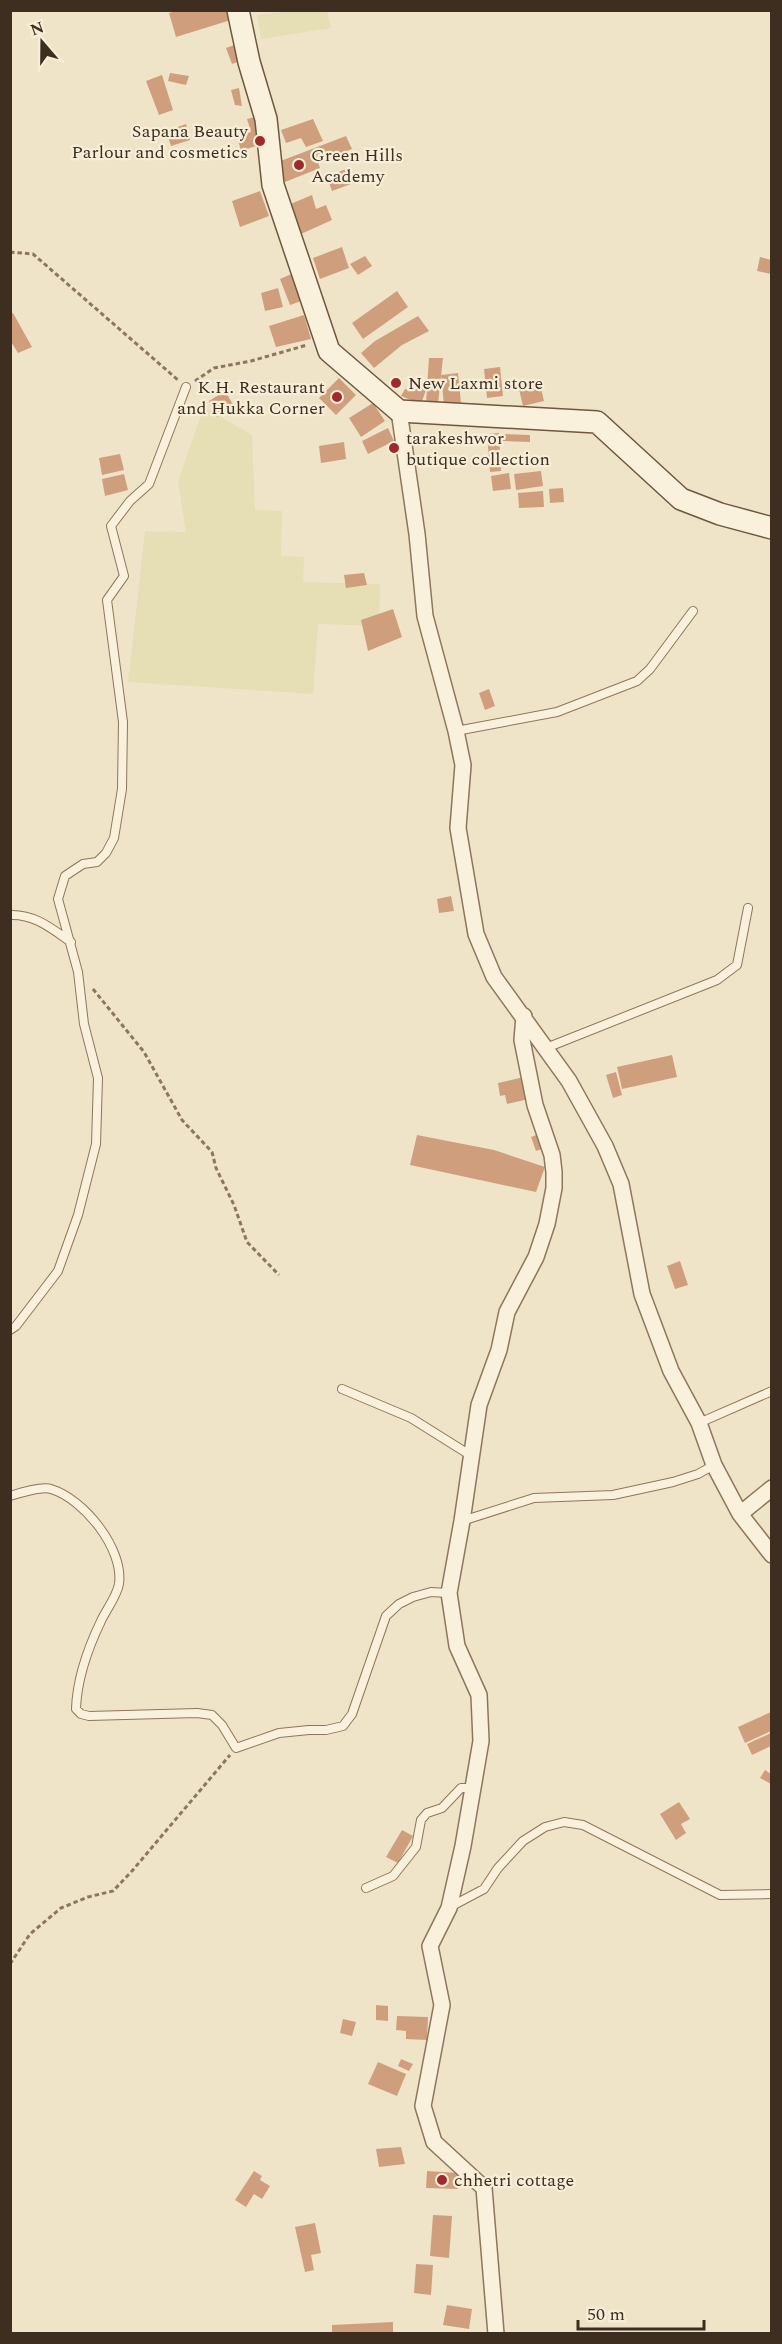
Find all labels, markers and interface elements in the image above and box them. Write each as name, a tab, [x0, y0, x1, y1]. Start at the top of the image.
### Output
north arrow	[12, 12, 72, 72]
text: N	[27, 15, 47, 42]
place label: Sapana Beauty Parlour and cosmetics	[72, 118, 249, 166]
marker: Sapana Beauty Parlour and cosmetics	[253, 134, 267, 148]
place label: Green Hills Academy	[311, 142, 403, 190]
marker: Green Hills Academy	[292, 158, 306, 172]
place label: New Laxmi store	[408, 370, 543, 397]
place label: K.H. Restaurant and Hukka Corner	[177, 374, 325, 422]
marker: New Laxmi store	[389, 376, 403, 390]
marker: K.H. Restaurant and Hukka Corner	[330, 390, 344, 404]
place label: tarakeshwor butique collection	[406, 425, 550, 473]
marker: tarakeshwor butique collection	[387, 441, 401, 455]
place label: chhetri cottage	[454, 2167, 574, 2194]
marker: chhetri cottage	[435, 2173, 449, 2187]
scale bar	[578, 2293, 704, 2331]
text: 50 m	[587, 2301, 625, 2328]

